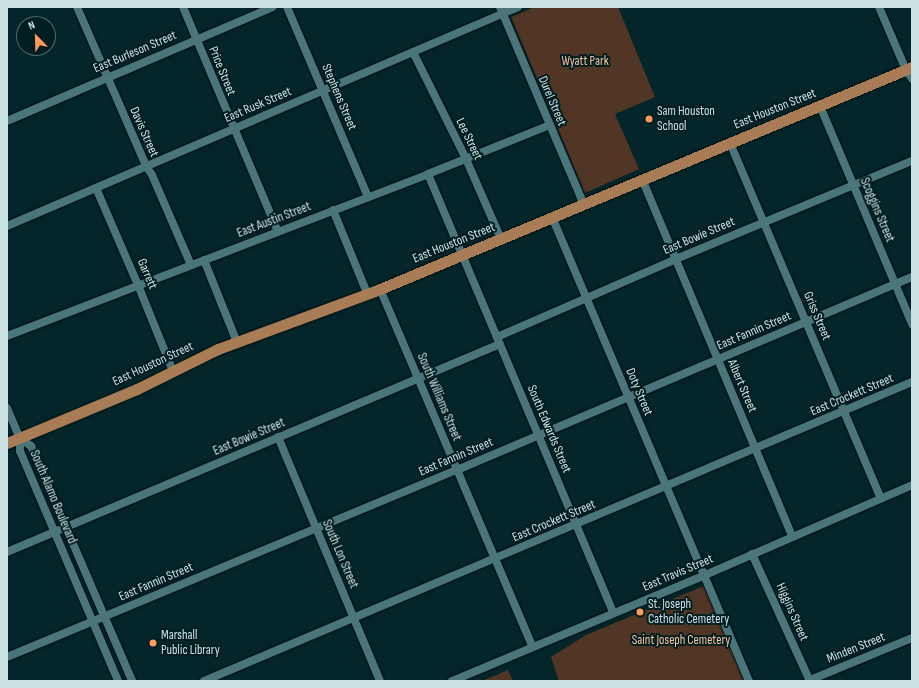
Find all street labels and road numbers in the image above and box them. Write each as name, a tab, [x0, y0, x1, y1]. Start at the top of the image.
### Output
street label: East Burleson Street	[91, 28, 179, 76]
street label: Price Street	[205, 44, 239, 98]
street label: Stephens Street	[318, 61, 360, 133]
street label: Durel Street	[535, 74, 569, 128]
street label: East Rusk Street	[222, 84, 294, 126]
street label: East Houston Street	[732, 85, 818, 133]
street label: Davis Street	[126, 105, 162, 159]
street label: Lee Street	[452, 116, 486, 162]
street label: Scoggins Street	[856, 175, 898, 245]
street label: East Austin Street	[235, 199, 313, 241]
street label: East Bowie Street	[661, 214, 737, 258]
street label: East Houston Street	[411, 219, 497, 267]
street label: Garrett	[134, 256, 160, 292]
street label: Griss Street	[800, 289, 834, 343]
street label: East Fannin Street	[715, 308, 793, 354]
street label: East Houston Street	[110, 338, 196, 390]
street label: South Williams Street	[413, 351, 465, 443]
street label: Albert Street	[724, 357, 760, 415]
street label: Doty Street	[622, 366, 656, 418]
street label: East Crockett Street	[808, 371, 896, 419]
street label: South Edwards Street	[523, 383, 575, 475]
street label: East Bowie Street	[211, 415, 287, 459]
street label: East Fannin Street	[417, 434, 495, 480]
street label: South Alamo Boulevard	[26, 448, 80, 546]
street label: East Crockett Street	[510, 497, 598, 545]
street label: South Lon Street	[319, 517, 361, 591]
street label: East Travis Street	[640, 551, 716, 595]
street label: East Fannin Street	[117, 559, 195, 605]
street label: Higgins Street	[772, 581, 812, 643]
street label: Minden Street	[825, 629, 887, 667]

